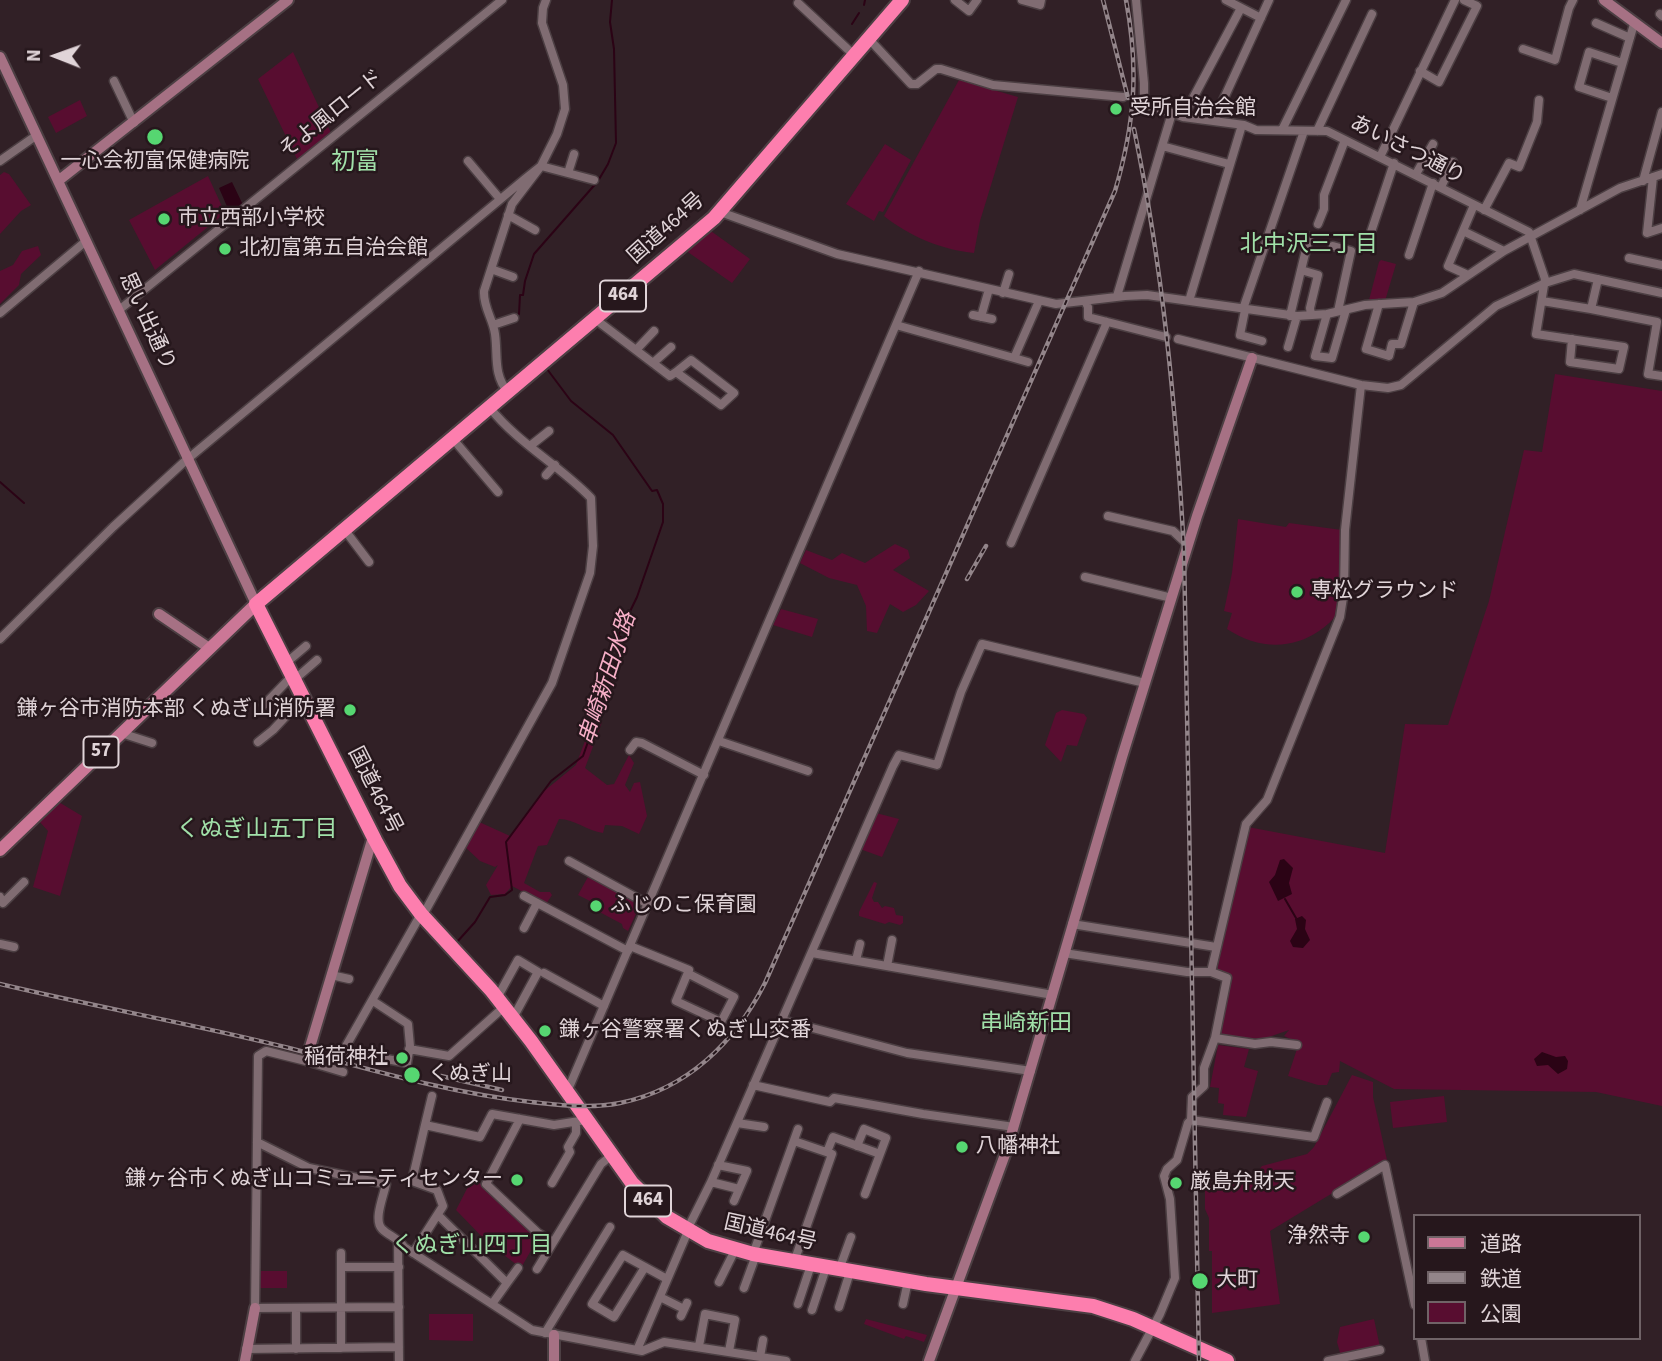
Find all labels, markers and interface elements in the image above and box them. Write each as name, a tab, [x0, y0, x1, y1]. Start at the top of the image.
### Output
north arrow	[21, 21, 91, 91]
text: N	[21, 49, 48, 62]
street label: そよ風ロード	[275, 66, 389, 164]
place label: 受所自治会館	[1130, 96, 1256, 122]
marker: 受所自治会館	[1108, 101, 1124, 117]
street label: あいさつ通り	[1345, 111, 1469, 191]
marker: 一心会初富保健病院	[145, 127, 165, 147]
place label: 一心会初富保健病院	[61, 149, 249, 175]
district label: 初富	[331, 150, 379, 178]
street label: 国道464号	[624, 188, 710, 270]
place label: 市立西部小学校	[178, 206, 325, 232]
marker: 市立西部小学校	[156, 211, 172, 227]
district label: 北中沢三丁目	[1240, 232, 1378, 260]
place label: 北初富第五自治会館	[239, 236, 428, 262]
marker: 北初富第五自治会館	[217, 241, 233, 257]
street label: 思い出通り	[112, 269, 180, 375]
road number: 464	[600, 280, 646, 312]
place label: 専松グラウンド	[1311, 579, 1458, 605]
marker: 専松グラウンド	[1289, 584, 1305, 600]
water label: 串崎新田水路	[575, 609, 643, 749]
place label: 鎌ヶ谷市消防本部 くぬぎ山消防署	[17, 697, 336, 723]
marker: 鎌ヶ谷市消防本部 くぬぎ山消防署	[342, 702, 358, 718]
road number: 57	[84, 736, 119, 768]
street label: 国道464号	[341, 743, 407, 839]
district label: くぬぎ山五丁目	[177, 817, 337, 845]
place label: ふじのこ保育園	[610, 893, 757, 919]
marker: ふじのこ保育園	[588, 898, 604, 914]
district label: 串崎新田	[980, 1011, 1072, 1039]
place label: 鎌ヶ谷警察署くぬぎ山交番	[559, 1018, 811, 1044]
marker: 鎌ヶ谷警察署くぬぎ山交番	[537, 1023, 553, 1039]
place label: 稲荷神社	[304, 1045, 388, 1071]
marker: 稲荷神社	[394, 1050, 410, 1066]
place label: くぬぎ山	[428, 1062, 512, 1088]
marker: くぬぎ山	[402, 1065, 422, 1085]
place label: 八幡神社	[976, 1134, 1060, 1160]
marker: 八幡神社	[954, 1139, 970, 1155]
place label: 鎌ヶ谷市くぬぎ山コミュニティセンター	[125, 1167, 503, 1193]
place label: 厳島弁財天	[1190, 1170, 1295, 1196]
marker: 鎌ヶ谷市くぬぎ山コミュニティセンター	[509, 1172, 525, 1188]
marker: 厳島弁財天	[1168, 1175, 1184, 1191]
road number: 464	[625, 1186, 671, 1217]
street label: 国道464号	[721, 1211, 819, 1257]
legend	[1414, 1214, 1641, 1340]
place label: 浄然寺	[1287, 1224, 1350, 1250]
marker: 浄然寺	[1356, 1229, 1372, 1245]
text: 道路	[1480, 1229, 1522, 1259]
district label: くぬぎ山四丁目	[392, 1233, 552, 1261]
text: 鉄道	[1480, 1264, 1522, 1294]
place label: 大町	[1216, 1268, 1258, 1294]
marker: 大町	[1190, 1271, 1210, 1291]
text: 公園	[1480, 1299, 1522, 1329]

